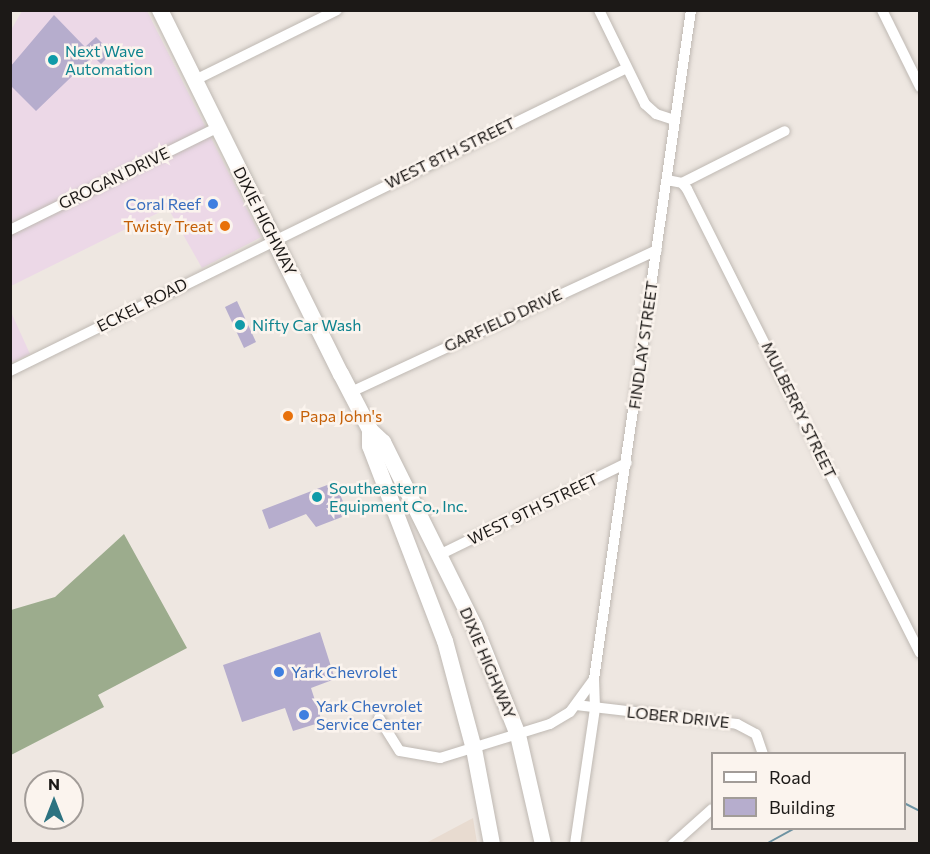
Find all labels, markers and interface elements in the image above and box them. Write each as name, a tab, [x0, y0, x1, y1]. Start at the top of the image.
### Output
place label: Next Wave Automation	[65, 41, 153, 79]
marker: Next Wave Automation	[46, 53, 60, 67]
street label: WEST 8TH STREET	[382, 113, 518, 193]
street label: GROGAN DRIVE	[56, 143, 172, 213]
street label: DIXIE HIGHWAY	[229, 163, 301, 279]
place label: Coral Reef	[125, 194, 201, 214]
marker: Coral Reef	[206, 197, 220, 211]
place label: Twisty Treat	[123, 216, 213, 236]
marker: Twisty Treat	[218, 219, 232, 233]
street label: ECKEL ROAD	[94, 274, 190, 336]
street label: FINDLAY STREET	[625, 280, 661, 410]
street label: GARFIELD DRIVE	[441, 284, 565, 356]
place label: Nifty Car Wash	[252, 315, 361, 335]
marker: Nifty Car Wash	[233, 318, 247, 332]
street label: MULBERRY STREET	[758, 339, 840, 481]
place label: Papa John's	[300, 406, 382, 426]
marker: Papa John's	[281, 409, 295, 423]
street label: WEST 9TH STREET	[465, 469, 601, 549]
place label: Southeastern Equipment Co., Inc.	[329, 478, 468, 516]
marker: Southeastern Equipment Co., Inc.	[310, 490, 324, 504]
street label: DIXIE HIGHWAY	[456, 604, 520, 722]
place label: Yark Chevrolet	[291, 662, 398, 682]
marker: Yark Chevrolet	[272, 665, 286, 679]
place label: Yark Chevrolet Service Center	[316, 696, 423, 734]
street label: LOBER DRIVE	[626, 702, 730, 732]
marker: Yark Chevrolet Service Center	[297, 708, 311, 722]
legend	[711, 752, 906, 830]
text: Road	[769, 766, 811, 788]
north arrow	[24, 770, 84, 830]
text: N	[48, 774, 60, 793]
text: Building	[769, 796, 835, 818]

